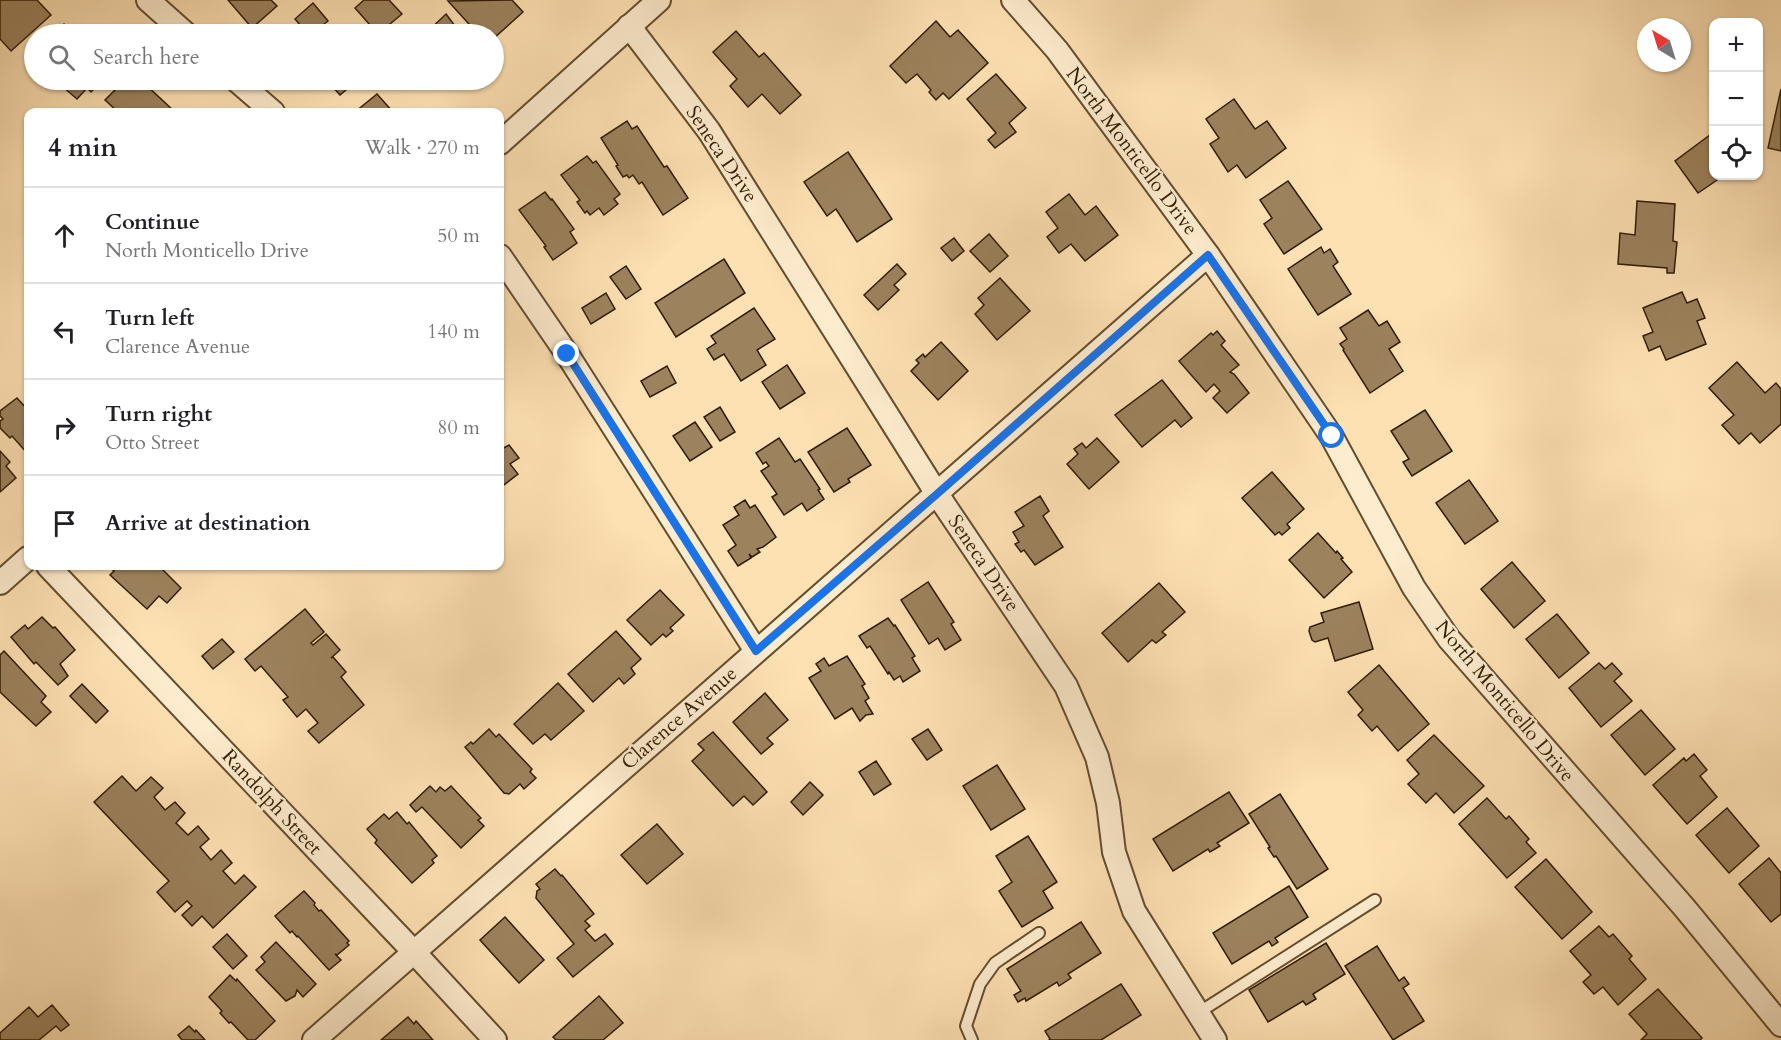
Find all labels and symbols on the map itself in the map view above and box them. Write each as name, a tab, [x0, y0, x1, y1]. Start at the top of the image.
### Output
north arrow	[1637, 18, 1691, 72]
street label: North Monticello Drive	[1060, 62, 1204, 240]
street label: Seneca Drive	[680, 100, 764, 208]
route end	[553, 340, 579, 366]
route start	[1318, 422, 1344, 448]
street label: Seneca Drive	[942, 509, 1026, 617]
street label: North Monticello Drive	[1429, 614, 1581, 788]
street label: Clarence Avenue	[615, 660, 743, 776]
street label: Randolph Street	[216, 743, 329, 861]

